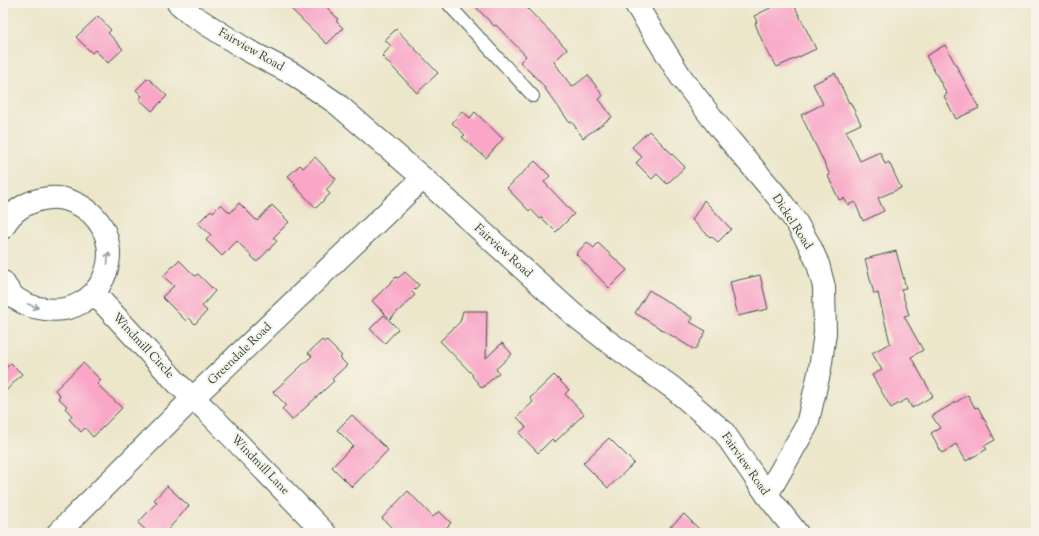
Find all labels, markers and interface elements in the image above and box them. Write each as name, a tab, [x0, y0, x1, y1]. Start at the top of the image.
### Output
street label: Fairview Road	[215, 24, 287, 76]
street label: Dickel Road	[767, 191, 817, 253]
street label: Fairview Road	[470, 220, 536, 282]
one-way arrow	[104, 252, 112, 265]
one-way arrow	[26, 303, 38, 310]
street label: Windmill Circle	[108, 309, 178, 383]
street label: Greendale Road	[204, 318, 276, 389]
street label: Fairview Road	[717, 429, 774, 499]
street label: Windmill Lane	[227, 431, 294, 499]

